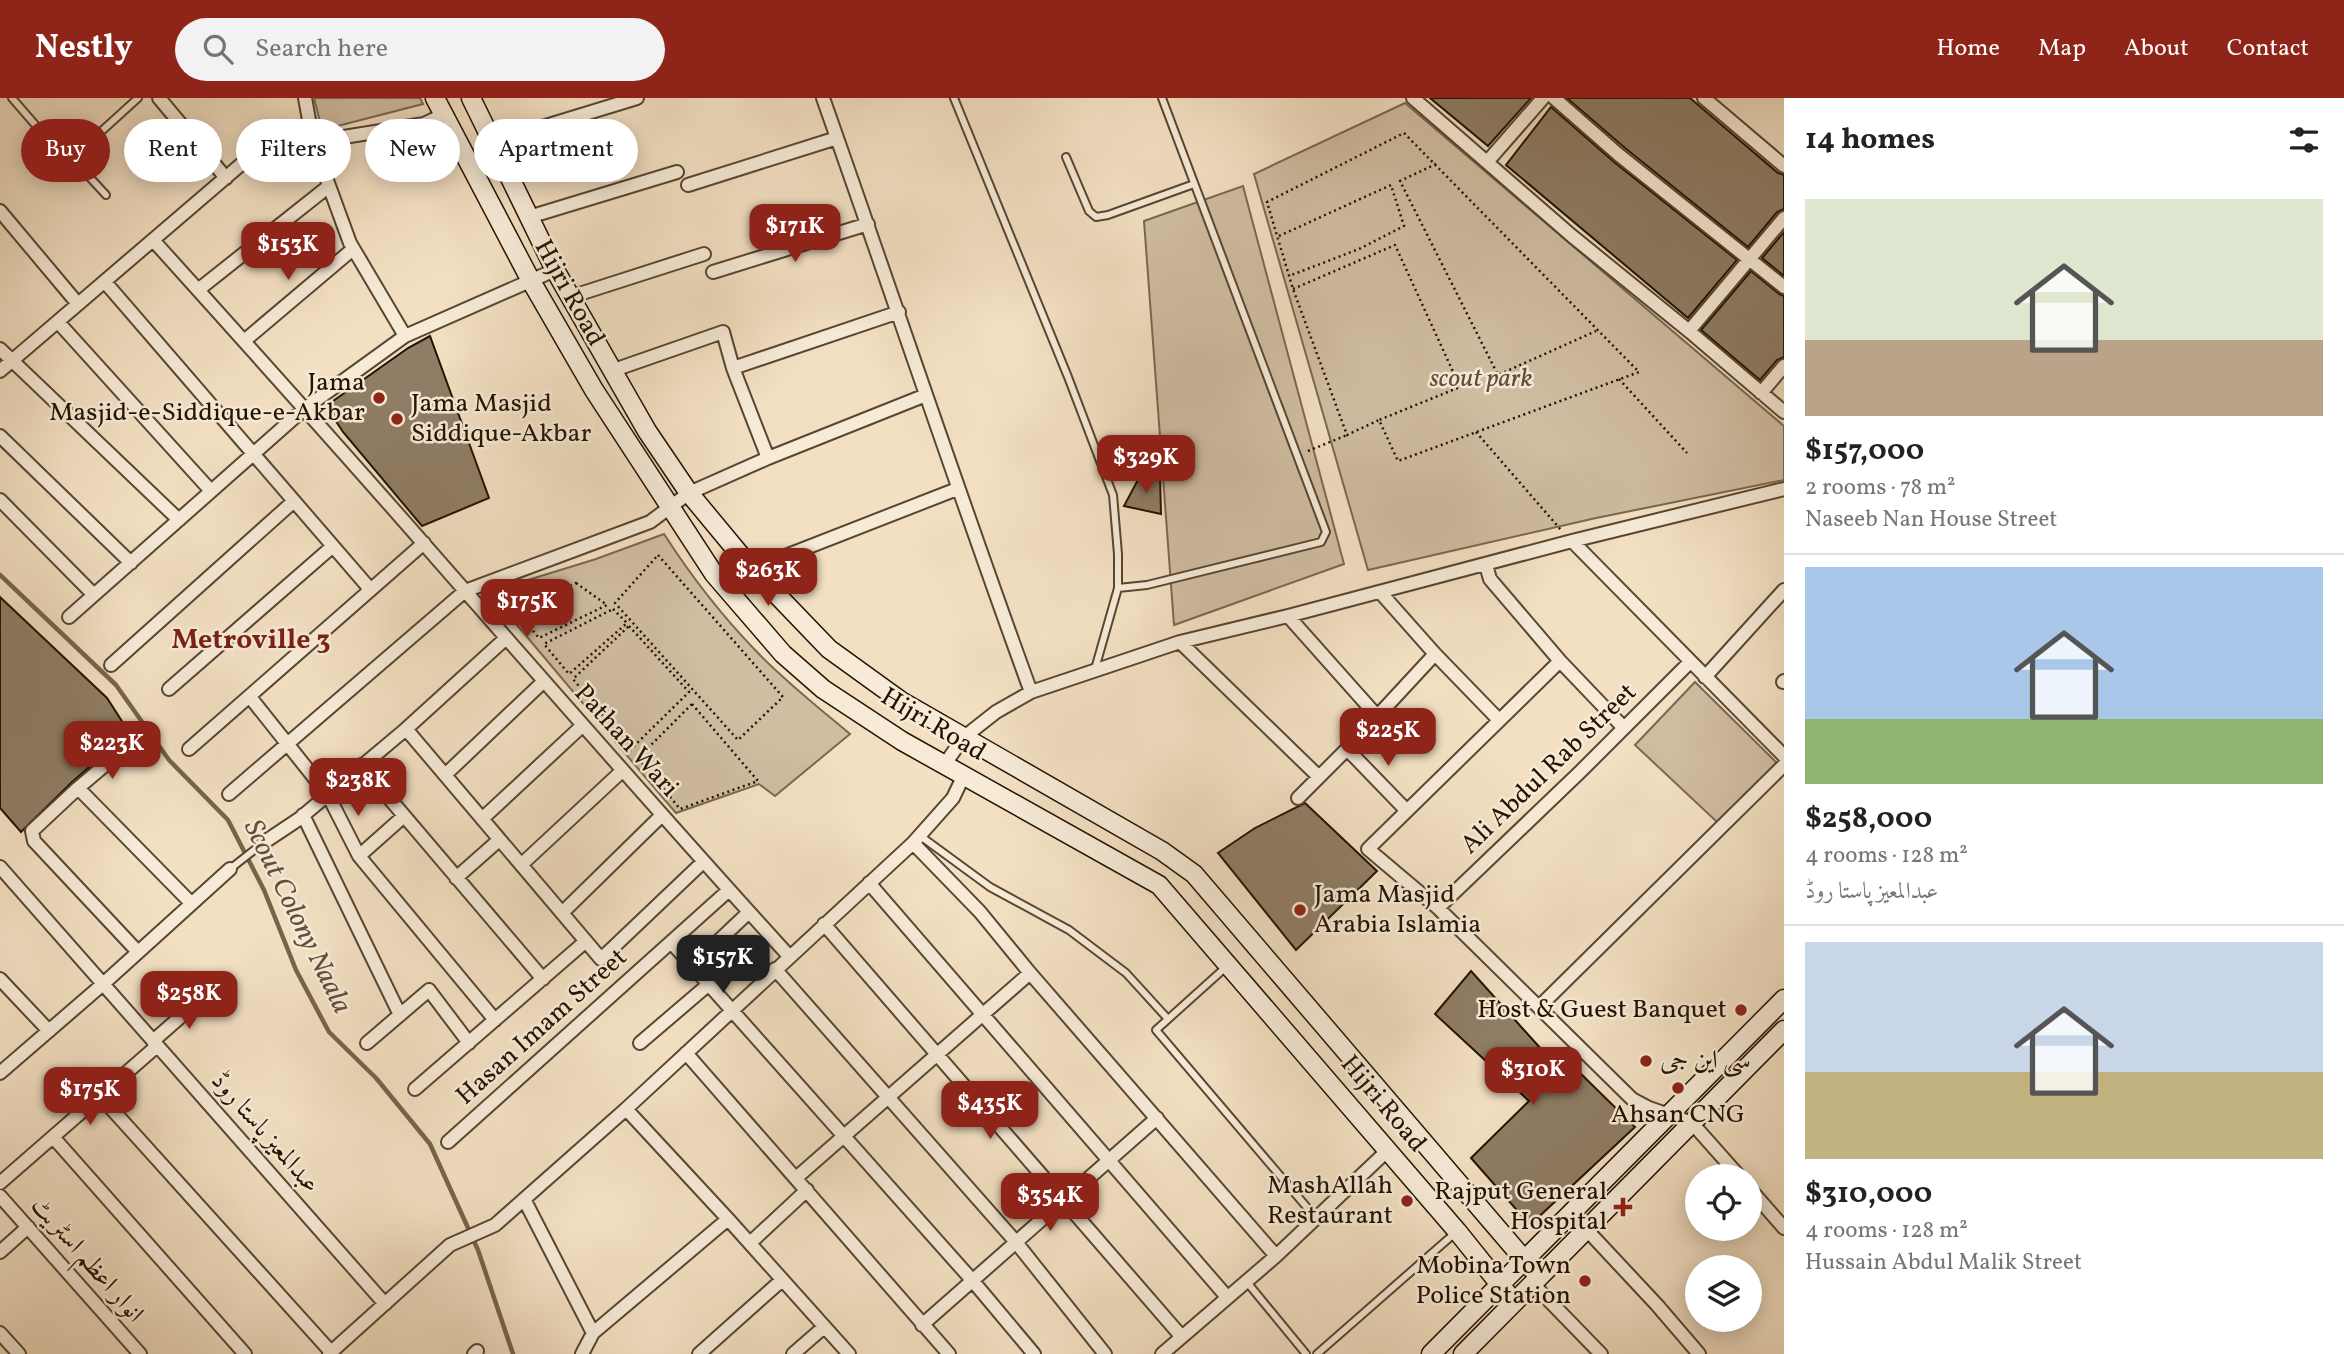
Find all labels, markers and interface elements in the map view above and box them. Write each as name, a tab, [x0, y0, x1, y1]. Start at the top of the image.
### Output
search box	[175, 18, 665, 81]
text: Nestly	[35, 26, 133, 72]
icon: search	[199, 30, 237, 68]
text: Search here	[255, 31, 388, 67]
text: Home	[1936, 32, 2000, 66]
text: Map	[2038, 32, 2086, 66]
text: About	[2124, 32, 2189, 66]
text: Contact	[2227, 32, 2309, 66]
chip: Buy	[21, 119, 110, 182]
chip: Rent	[124, 119, 222, 182]
chip: Filters	[236, 119, 351, 182]
chip: New	[365, 119, 460, 182]
chip: Apartment	[474, 119, 638, 182]
text: 14 homes	[1805, 119, 1935, 161]
icon: filters	[2285, 121, 2323, 159]
pin: $171K	[746, 204, 844, 264]
text: $171K	[766, 211, 824, 243]
pin: $153K	[239, 222, 337, 282]
text: $153K	[257, 229, 319, 261]
street label: Hijri Road	[525, 233, 613, 353]
icon: home	[2001, 245, 2127, 371]
park label: scout park	[1429, 361, 1533, 397]
place label: Jama Masjid-e-Siddique-e-Akbar	[49, 365, 365, 431]
place label: Jama Masjid Siddique-Akbar	[411, 386, 591, 452]
marker: Jama Masjid-e-Siddique-e-Akbar	[371, 390, 387, 406]
marker: Jama Masjid Siddique-Akbar	[389, 411, 405, 427]
text: $157,000	[1805, 430, 1924, 472]
pin: $329K	[1097, 436, 1195, 495]
text: $329K	[1113, 442, 1179, 474]
text: 2 rooms · 78 m²	[1805, 472, 1956, 504]
text: Naseeb Nan House Street	[1805, 504, 2057, 536]
pin: $263K	[719, 548, 817, 608]
text: $263K	[735, 555, 801, 587]
pin: $175K	[478, 580, 576, 639]
text: $175K	[497, 586, 557, 618]
icon: home	[2001, 612, 2127, 738]
district label: Metroville 3	[172, 621, 331, 660]
street label: Ali Abdul Rab Street	[1453, 675, 1645, 863]
street label: Pathan Wari	[565, 677, 687, 805]
street label: Hijri Road	[874, 679, 992, 771]
pin: $225K	[1339, 708, 1437, 768]
text: $225K	[1356, 715, 1420, 747]
pin: $223K	[63, 722, 161, 781]
text: $223K	[80, 728, 144, 760]
pin: $238K	[309, 758, 407, 818]
text: $238K	[325, 765, 391, 797]
text: $258,000	[1805, 798, 1932, 840]
water label: Scout Colony Naala	[233, 814, 361, 1020]
text: 4 rooms · 128 m²	[1805, 840, 1968, 872]
text: عبدالمعیز پاستا روڈ	[1805, 876, 1938, 908]
place label: Jama Masjid Arabia Islamia	[1314, 877, 1481, 943]
marker: Jama Masjid Arabia Islamia	[1292, 902, 1308, 918]
pin: $157K	[674, 936, 772, 995]
street label: Hasan Imam Street	[449, 940, 635, 1114]
text: $157K	[693, 942, 753, 974]
pin: $258K	[140, 972, 238, 1031]
text: $258K	[156, 978, 222, 1010]
icon: home	[2001, 988, 2127, 1114]
place label: Host & Guest Banquet	[1477, 992, 1727, 1028]
marker: Host & Guest Banquet	[1733, 1002, 1749, 1018]
place label: سی این جی	[1660, 1043, 1751, 1079]
street label: Hijri Road	[1332, 1048, 1434, 1160]
pin: $310K	[1484, 1048, 1582, 1107]
marker: سی این جی	[1638, 1053, 1654, 1069]
text: $310K	[1501, 1054, 1565, 1086]
street label: عبدالمعیز پاستا روڈ	[202, 1064, 328, 1202]
pin: $175K	[41, 1068, 139, 1127]
text: $175K	[60, 1074, 120, 1106]
marker: Ahsan CNG	[1670, 1080, 1686, 1096]
pin: $435K	[941, 1082, 1039, 1141]
text: $435K	[957, 1088, 1023, 1120]
place label: Ahsan CNG	[1611, 1097, 1745, 1133]
map controls	[1685, 1164, 1762, 1332]
button: locate	[1685, 1164, 1762, 1241]
place label: MashAllah Restaurant	[1267, 1168, 1393, 1234]
text: $310,000	[1805, 1173, 1932, 1215]
pin: $354K	[1001, 1174, 1099, 1233]
place label: Rajput General Hospital	[1434, 1174, 1607, 1240]
text: $354K	[1017, 1180, 1083, 1212]
street label: انوار اعظم اسٹریٹ	[18, 1189, 152, 1334]
marker: MashAllah Restaurant	[1399, 1193, 1415, 1209]
marker: Rajput General Hospital	[1613, 1197, 1633, 1217]
text: 4 rooms · 128 m²	[1805, 1215, 1968, 1247]
text: Hussain Abdul Malik Street	[1805, 1247, 2082, 1279]
place label: Mobina Town Police Station	[1416, 1248, 1571, 1314]
button: layers	[1685, 1255, 1762, 1332]
marker: Mobina Town Police Station	[1577, 1273, 1593, 1289]

